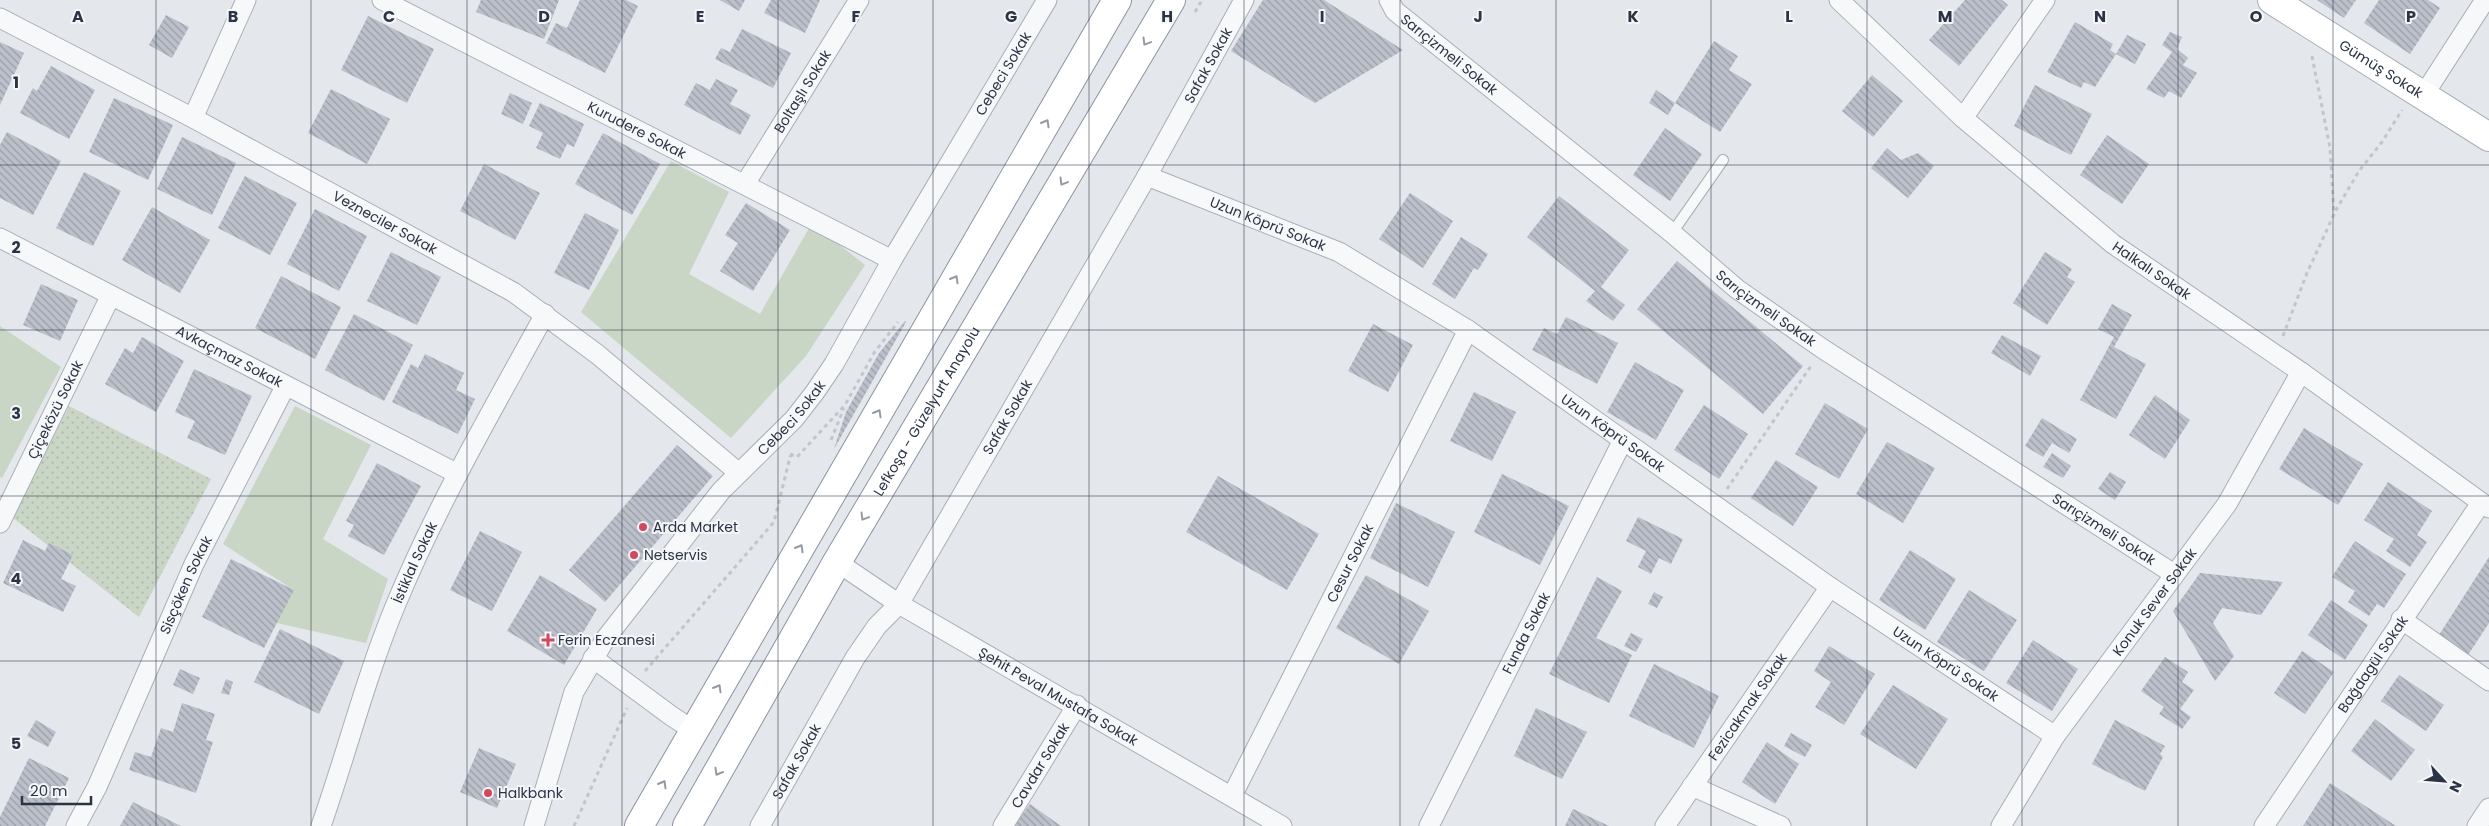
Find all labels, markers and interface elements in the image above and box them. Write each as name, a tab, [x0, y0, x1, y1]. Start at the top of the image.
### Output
text: A	[72, 5, 84, 28]
text: B	[228, 5, 238, 28]
text: C	[383, 5, 395, 28]
text: D	[538, 5, 550, 28]
text: E	[696, 5, 704, 28]
text: F	[852, 5, 861, 28]
text: G	[1005, 5, 1017, 28]
text: H	[1161, 5, 1173, 28]
text: I	[1320, 5, 1324, 28]
text: J	[1473, 5, 1483, 28]
text: K	[1627, 5, 1639, 28]
text: L	[1785, 5, 1793, 28]
text: M	[1938, 5, 1952, 28]
text: N	[2094, 5, 2106, 28]
text: O	[2250, 5, 2263, 28]
text: P	[2406, 5, 2416, 28]
street label: Sarıçizmeli Sokak	[1396, 9, 1503, 100]
street label: Safak Sokak	[1179, 23, 1237, 107]
street label: Cebeci Sokak	[970, 27, 1036, 119]
street label: Gümüş Sokak	[2335, 35, 2427, 103]
one-way arrow	[1143, 36, 1153, 45]
street label: Boltaşlı Sokak	[769, 45, 836, 137]
text: 1	[13, 71, 19, 94]
street label: Kurudere Sokak	[584, 96, 690, 164]
one-way arrow	[1039, 119, 1049, 128]
one-way arrow	[1060, 176, 1070, 185]
street label: Vezneciler Sokak	[329, 186, 442, 259]
street label: Uzun Köprü Sokak	[1207, 192, 1330, 256]
text: 2	[11, 236, 21, 259]
street label: Halkalı Sokak	[2109, 237, 2196, 305]
street label: Sarıçizmeli Sokak	[1711, 265, 1821, 352]
one-way arrow	[949, 275, 959, 284]
street label: Avkaçmaz Sokak	[172, 320, 287, 392]
street label: Lefkoşa - Güzelyurt Anayolu	[868, 323, 985, 500]
street label: Çiçeközü Sokak	[23, 356, 88, 463]
street label: Safak Sokak	[978, 375, 1037, 458]
street label: Cebeci Sokak	[753, 376, 831, 460]
street label: Uzun Köprü Sokak	[1557, 389, 1670, 477]
text: 3	[11, 402, 21, 425]
one-way arrow	[872, 409, 882, 418]
street label: Sarıçizmeli Sokak	[2048, 488, 2160, 570]
one-way arrow	[861, 512, 871, 521]
street label: İstiklal Sokak	[387, 517, 442, 606]
place label: Arda Market	[653, 517, 738, 537]
street label: Cesur Sokak	[1322, 520, 1379, 606]
marker: Arda Market	[637, 521, 649, 533]
street label: Sisçöken Sokak	[155, 532, 217, 637]
street label: Konuk Sever Sokak	[2108, 543, 2202, 660]
one-way arrow	[794, 544, 804, 553]
place label: Netservis	[644, 545, 707, 565]
marker: Netservis	[628, 549, 640, 561]
text: 4	[11, 567, 22, 590]
street label: Funda Sokak	[1497, 588, 1555, 677]
street label: Bağdagül Sokak	[2333, 611, 2413, 717]
street label: Uzun Köprü Sokak	[1889, 621, 2003, 706]
place label: Ferin Eczanesi	[558, 630, 655, 650]
marker: Ferin Eczanesi	[542, 634, 554, 646]
street label: Şehit Peval Mustafa Sokak	[975, 642, 1142, 751]
street label: Fezicakmak Sokak	[1703, 648, 1792, 764]
one-way arrow	[712, 685, 722, 694]
street label: Cavdar Sokak	[1006, 718, 1074, 812]
street label: Safak Sokak	[767, 719, 826, 803]
text: 5	[11, 732, 21, 755]
north arrow	[2419, 756, 2469, 806]
one-way arrow	[715, 766, 725, 775]
scale bar	[22, 774, 91, 806]
text: N	[2444, 778, 2467, 796]
text: 20 m	[30, 780, 68, 801]
one-way arrow	[657, 780, 667, 789]
place label: Halkbank	[498, 783, 564, 803]
marker: Halkbank	[482, 787, 494, 799]

